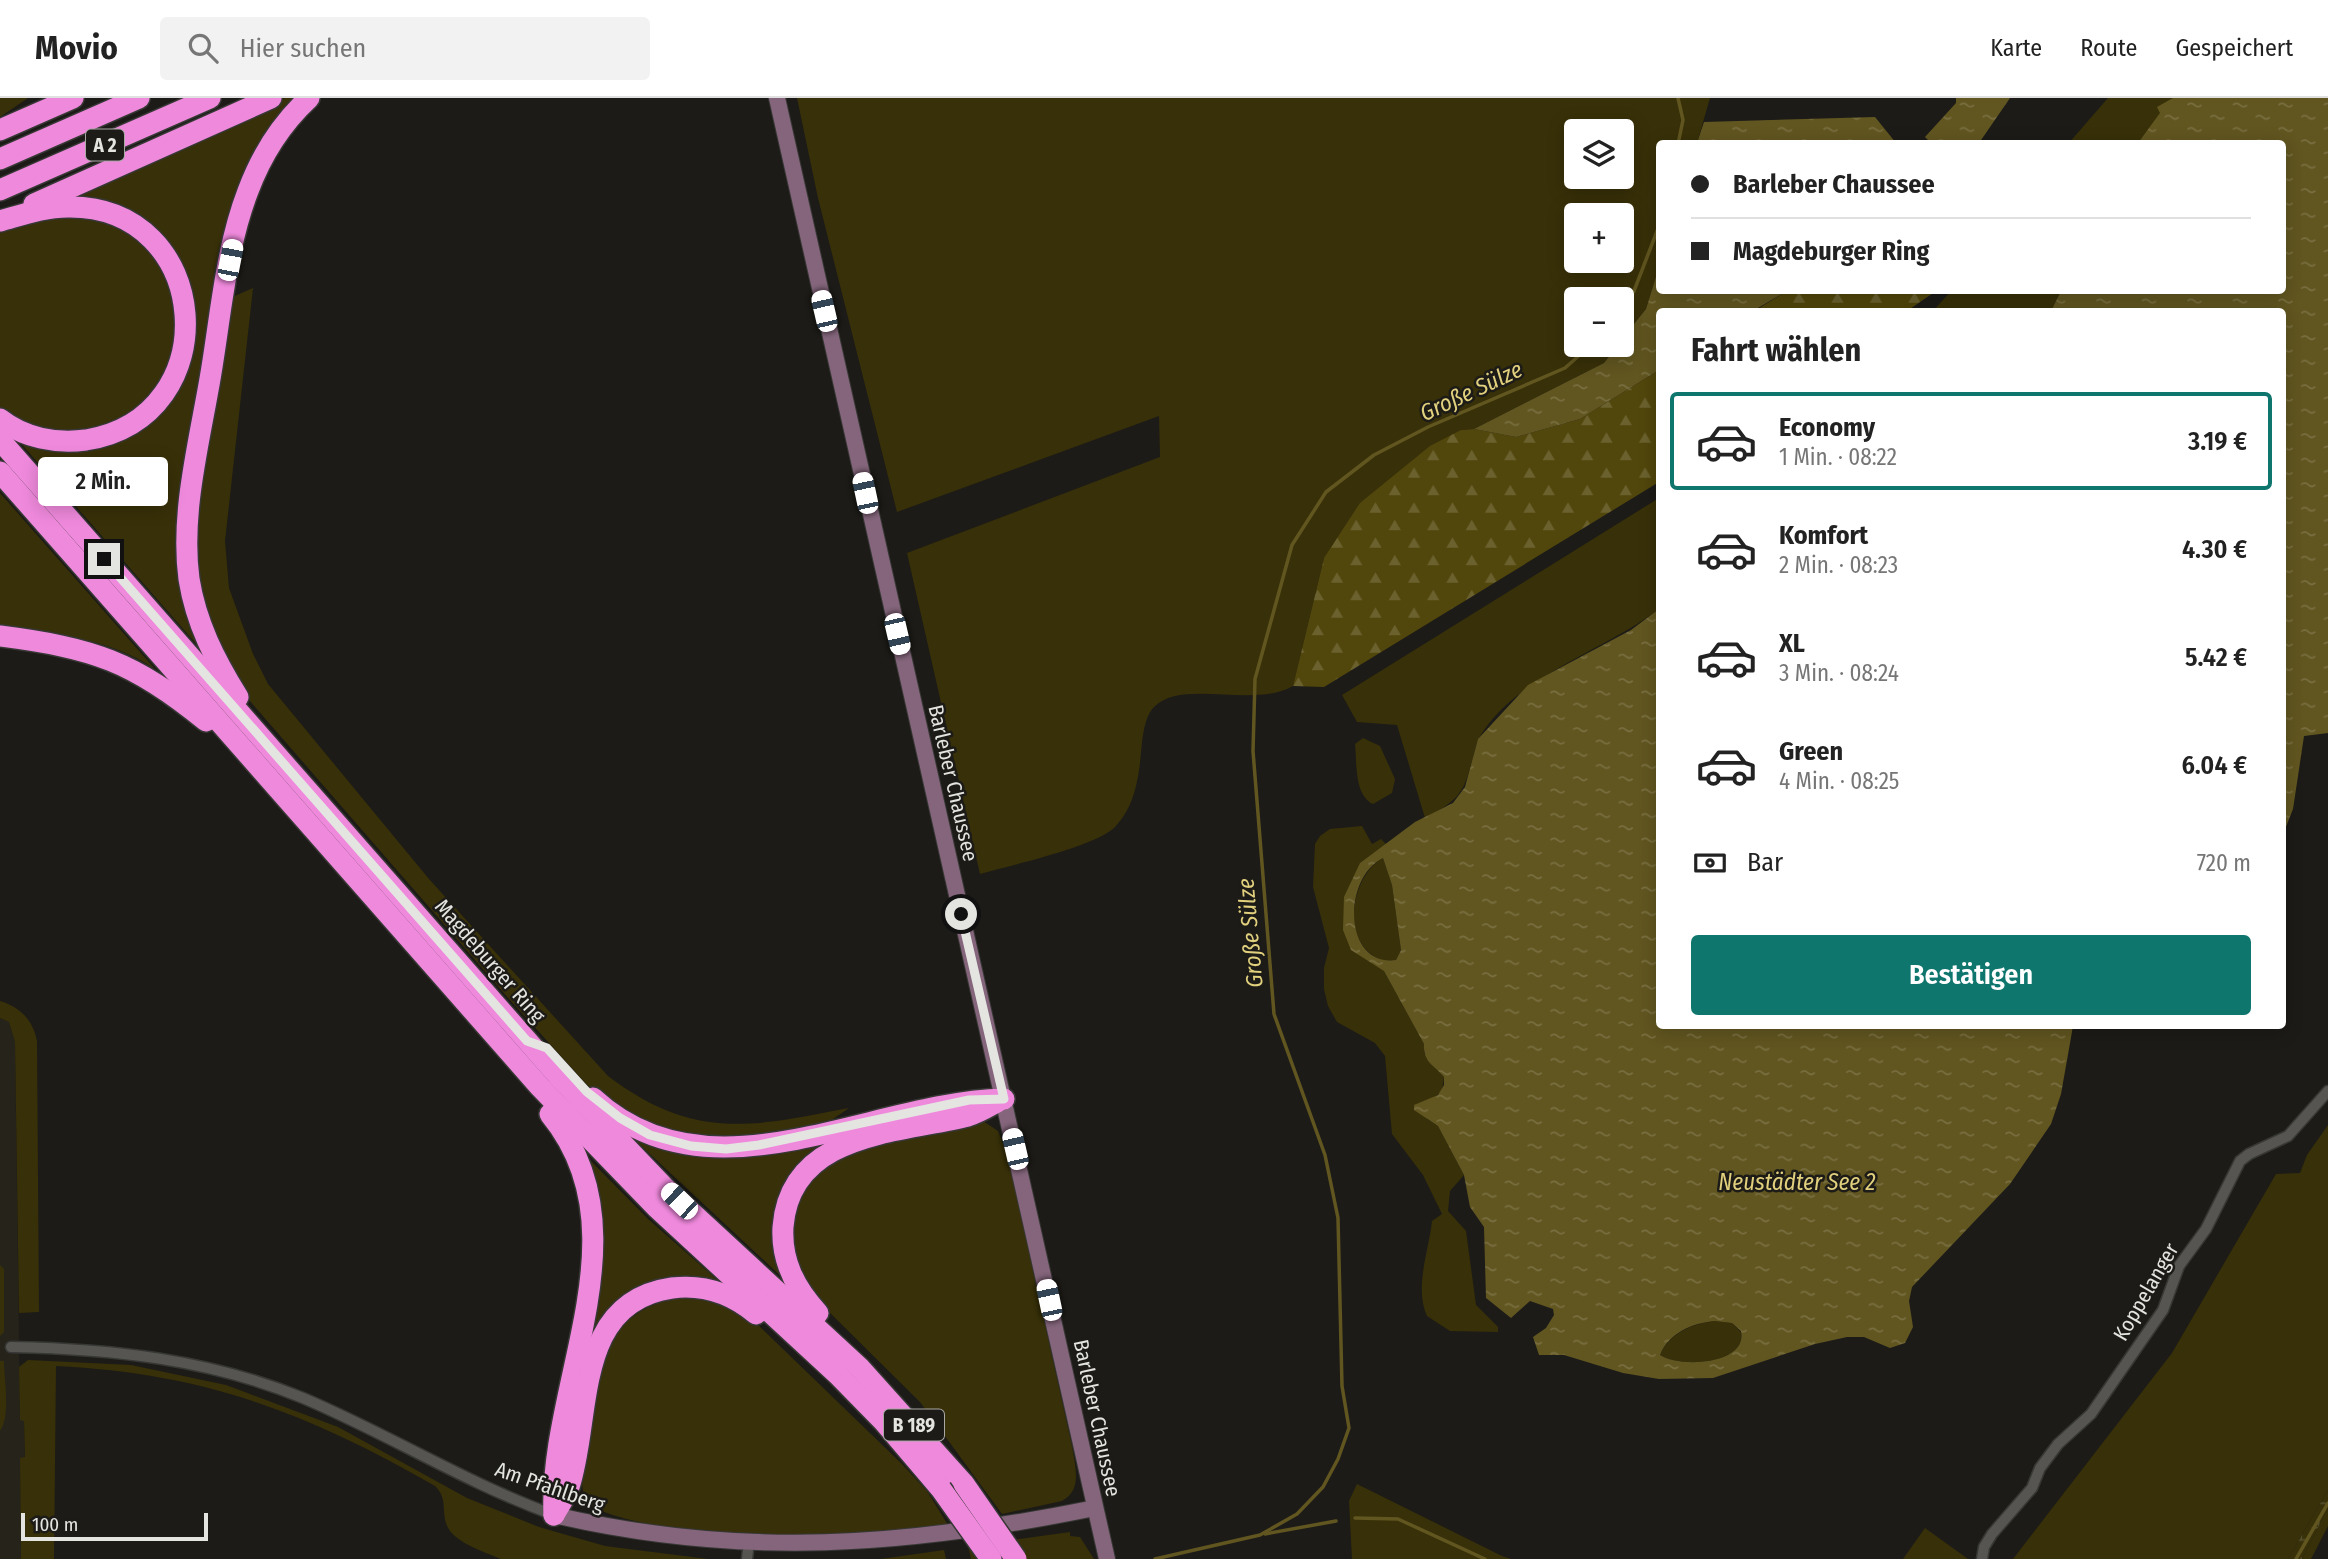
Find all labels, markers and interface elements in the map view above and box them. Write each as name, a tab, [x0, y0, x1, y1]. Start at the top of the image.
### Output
search box	[160, 17, 650, 80]
text: Movio	[35, 28, 118, 68]
icon: search	[184, 29, 222, 67]
text: Hier suchen	[240, 33, 366, 64]
text: Karte	[1990, 34, 2042, 62]
text: Route	[2080, 34, 2137, 62]
text: Gespeichert	[2175, 34, 2293, 62]
map controls	[1564, 119, 1634, 357]
button: layers	[1564, 119, 1634, 189]
road number: A 2	[86, 130, 124, 160]
text: Barleber Chaussee	[1733, 169, 1935, 200]
button: +	[1564, 203, 1634, 273]
text: Magdeburger Ring	[1733, 236, 1929, 267]
car	[216, 237, 245, 283]
button: −	[1564, 287, 1634, 357]
car	[810, 288, 839, 334]
text: Fahrt wählen	[1691, 331, 1861, 369]
water label: Große Sülze	[1415, 355, 1527, 427]
icon: car	[1695, 410, 1758, 473]
text: Economy	[1779, 412, 1875, 443]
text: 3.19 €	[2188, 426, 2247, 457]
text: 1 Min. · 08:22	[1779, 443, 1897, 471]
callout: 2 Min.	[39, 458, 169, 506]
text: 2 Min.	[75, 467, 131, 495]
car	[851, 470, 880, 516]
icon: car	[1695, 518, 1758, 581]
text: Komfort	[1779, 520, 1868, 551]
text: 4.30 €	[2182, 534, 2247, 565]
route end	[88, 543, 120, 575]
text: 2 Min. · 08:23	[1779, 551, 1898, 579]
car	[883, 611, 912, 657]
icon: car	[1695, 626, 1758, 689]
text: XL	[1779, 628, 1805, 659]
text: 5.42 €	[2185, 642, 2247, 673]
text: 3 Min. · 08:24	[1779, 659, 1899, 687]
street label: Barleber Chaussee	[922, 702, 984, 864]
icon: car	[1695, 734, 1758, 797]
text: Green	[1779, 736, 1843, 767]
text: 6.04 €	[2181, 750, 2247, 781]
text: 4 Min. · 08:25	[1779, 767, 1899, 795]
icon: cash	[1691, 844, 1729, 882]
text: Bar	[1747, 847, 1783, 878]
text: 720 m	[2197, 849, 2251, 877]
water label: Große Sülze	[1231, 877, 1269, 989]
street label: Magdeburger Ring	[429, 894, 551, 1028]
route start	[945, 898, 977, 930]
button: Bestätigen	[1691, 935, 2251, 1015]
car	[1001, 1126, 1030, 1172]
water label: Neustädter See 2	[1718, 1168, 1876, 1196]
car	[657, 1179, 702, 1223]
street label: Koppelanger	[2108, 1238, 2185, 1346]
car	[1035, 1277, 1064, 1323]
street label: Barleber Chaussee	[1068, 1337, 1126, 1499]
road number: B 189	[884, 1410, 944, 1441]
street label: Am Pfahlberg	[492, 1456, 608, 1518]
scale bar	[21, 1510, 208, 1542]
text: 100 m	[32, 1513, 78, 1536]

